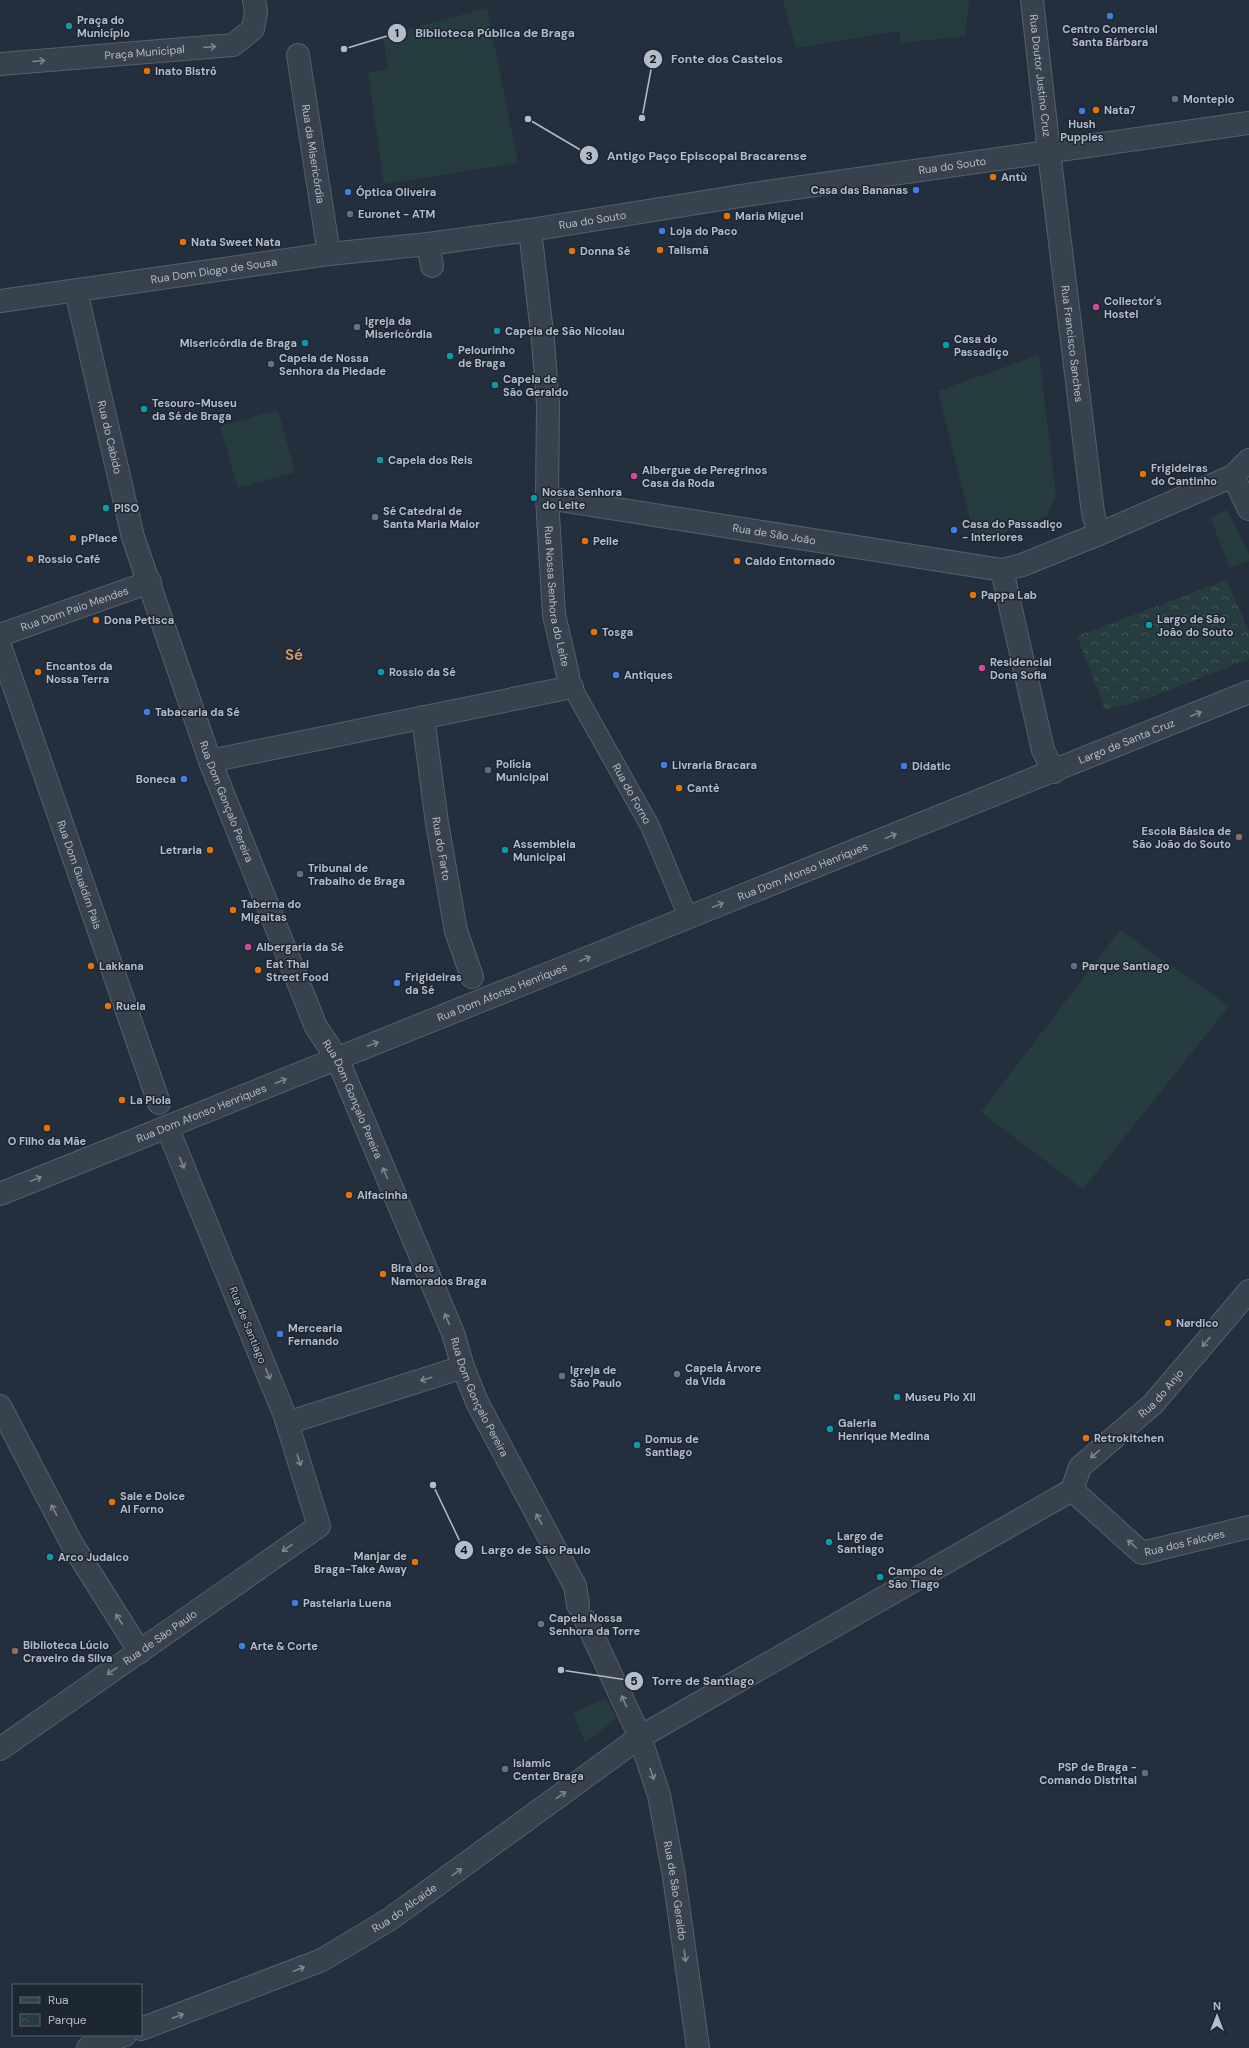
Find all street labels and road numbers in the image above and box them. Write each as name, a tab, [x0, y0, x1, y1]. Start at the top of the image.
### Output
street label: Rua Doutor Justino Cruz	[1027, 14, 1054, 137]
street label: Praça Municipal	[104, 42, 185, 62]
street label: Rua da Misericórdia	[299, 103, 328, 204]
street label: Rua do Souto	[918, 154, 987, 177]
street label: Rua do Souto	[558, 208, 627, 232]
street label: Rua Dom Diogo de Sousa	[150, 255, 278, 286]
street label: Rua Francisco Sanches	[1058, 285, 1086, 403]
street label: Rua do Cabido	[95, 399, 125, 475]
street label: Rua de São João	[731, 520, 817, 547]
street label: Rua Nossa Senhora do Leite	[542, 526, 573, 668]
street label: Rua Dom Paio Mendes	[19, 583, 130, 634]
street label: Largo de Santa Cruz	[1076, 716, 1177, 767]
street label: Rua Dom Gonçalo Pereira	[197, 739, 257, 864]
street label: Rua do Forno	[609, 761, 654, 826]
street label: Rua do Farto	[429, 816, 454, 882]
street label: Rua Dom Gualdim Pais	[54, 818, 105, 931]
street label: Rua Dom Afonso Henriques	[736, 839, 870, 904]
street label: Rua Dom Afonso Henriques	[435, 960, 569, 1025]
street label: Rua Dom Gonçalo Pereira	[320, 1037, 386, 1161]
street label: Rua Dom Afonso Henriques	[134, 1081, 268, 1145]
street label: Rua de Santiago	[226, 1284, 270, 1366]
street label: Rua Dom Gonçalo Pereira	[448, 1336, 512, 1459]
street label: Rua do Anjo	[1135, 1366, 1187, 1421]
street label: Rua dos Falcões	[1143, 1526, 1226, 1559]
street label: Rua de São Paulo	[120, 1607, 200, 1668]
street label: Rua de São Geraldo	[661, 1840, 690, 1941]
street label: Rua do Alcaide	[369, 1880, 439, 1935]

